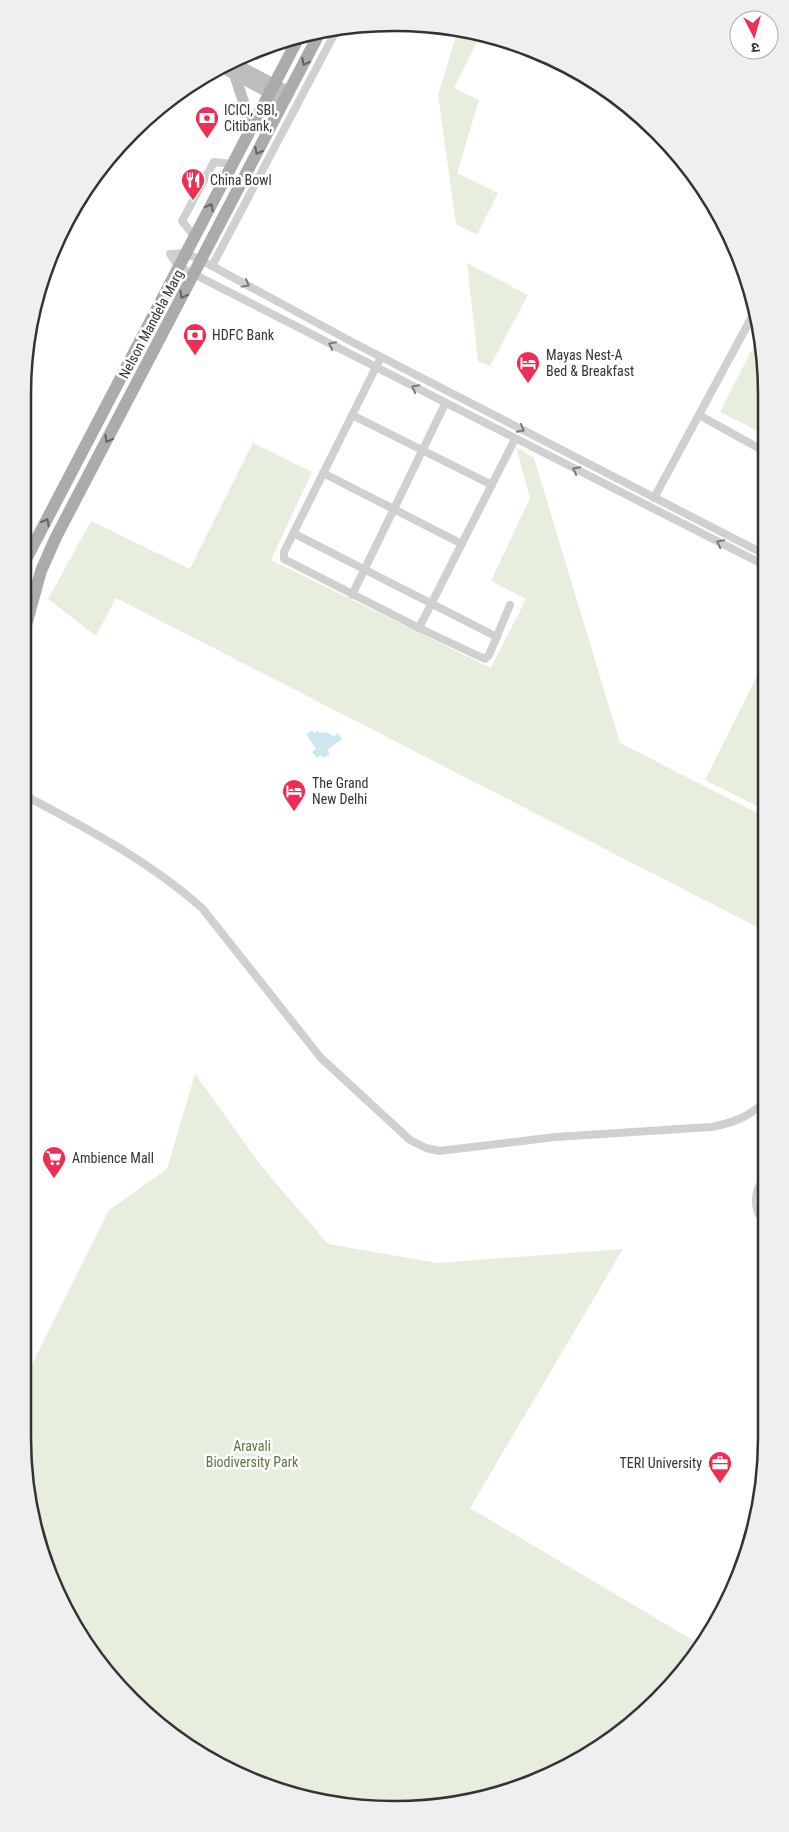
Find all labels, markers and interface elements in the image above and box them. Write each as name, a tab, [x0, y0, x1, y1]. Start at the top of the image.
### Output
north arrow	[729, 10, 779, 60]
text: उ	[750, 40, 760, 56]
one-way arrow	[300, 57, 311, 66]
place label: ICICI, SBI, Citibank,	[224, 102, 278, 134]
bank icon: ICICI, SBI, Citibank,	[194, 105, 220, 139]
one-way arrow	[254, 146, 264, 155]
restaurant icon: China Bowl	[180, 167, 206, 201]
place label: China Bowl	[210, 172, 272, 188]
one-way arrow	[204, 203, 214, 212]
street label: Nelson Mandela Marg	[116, 267, 186, 381]
one-way arrow	[241, 278, 250, 288]
one-way arrow	[179, 289, 189, 298]
bank icon: HDFC Bank	[182, 322, 208, 356]
place label: HDFC Bank	[212, 327, 275, 343]
one-way arrow	[328, 341, 337, 352]
place label: Mayas Nest-A Bed & Breakfast	[546, 347, 634, 379]
hotel icon: Mayas Nest-A Bed & Breakfast	[515, 350, 541, 384]
one-way arrow	[411, 384, 420, 394]
one-way arrow	[515, 423, 524, 433]
one-way arrow	[104, 434, 114, 443]
one-way arrow	[572, 466, 581, 476]
one-way arrow	[39, 518, 49, 527]
one-way arrow	[717, 539, 726, 549]
place label: The Grand New Delhi	[312, 775, 369, 807]
hotel icon: The Grand New Delhi	[281, 778, 307, 812]
supermarket icon: Ambience Mall	[41, 1145, 67, 1179]
place label: Ambience Mall	[72, 1150, 154, 1166]
park label: Aravali Biodiversity Park	[206, 1438, 299, 1470]
office icon: TERI University	[707, 1450, 733, 1484]
place label: TERI University	[619, 1455, 702, 1471]

